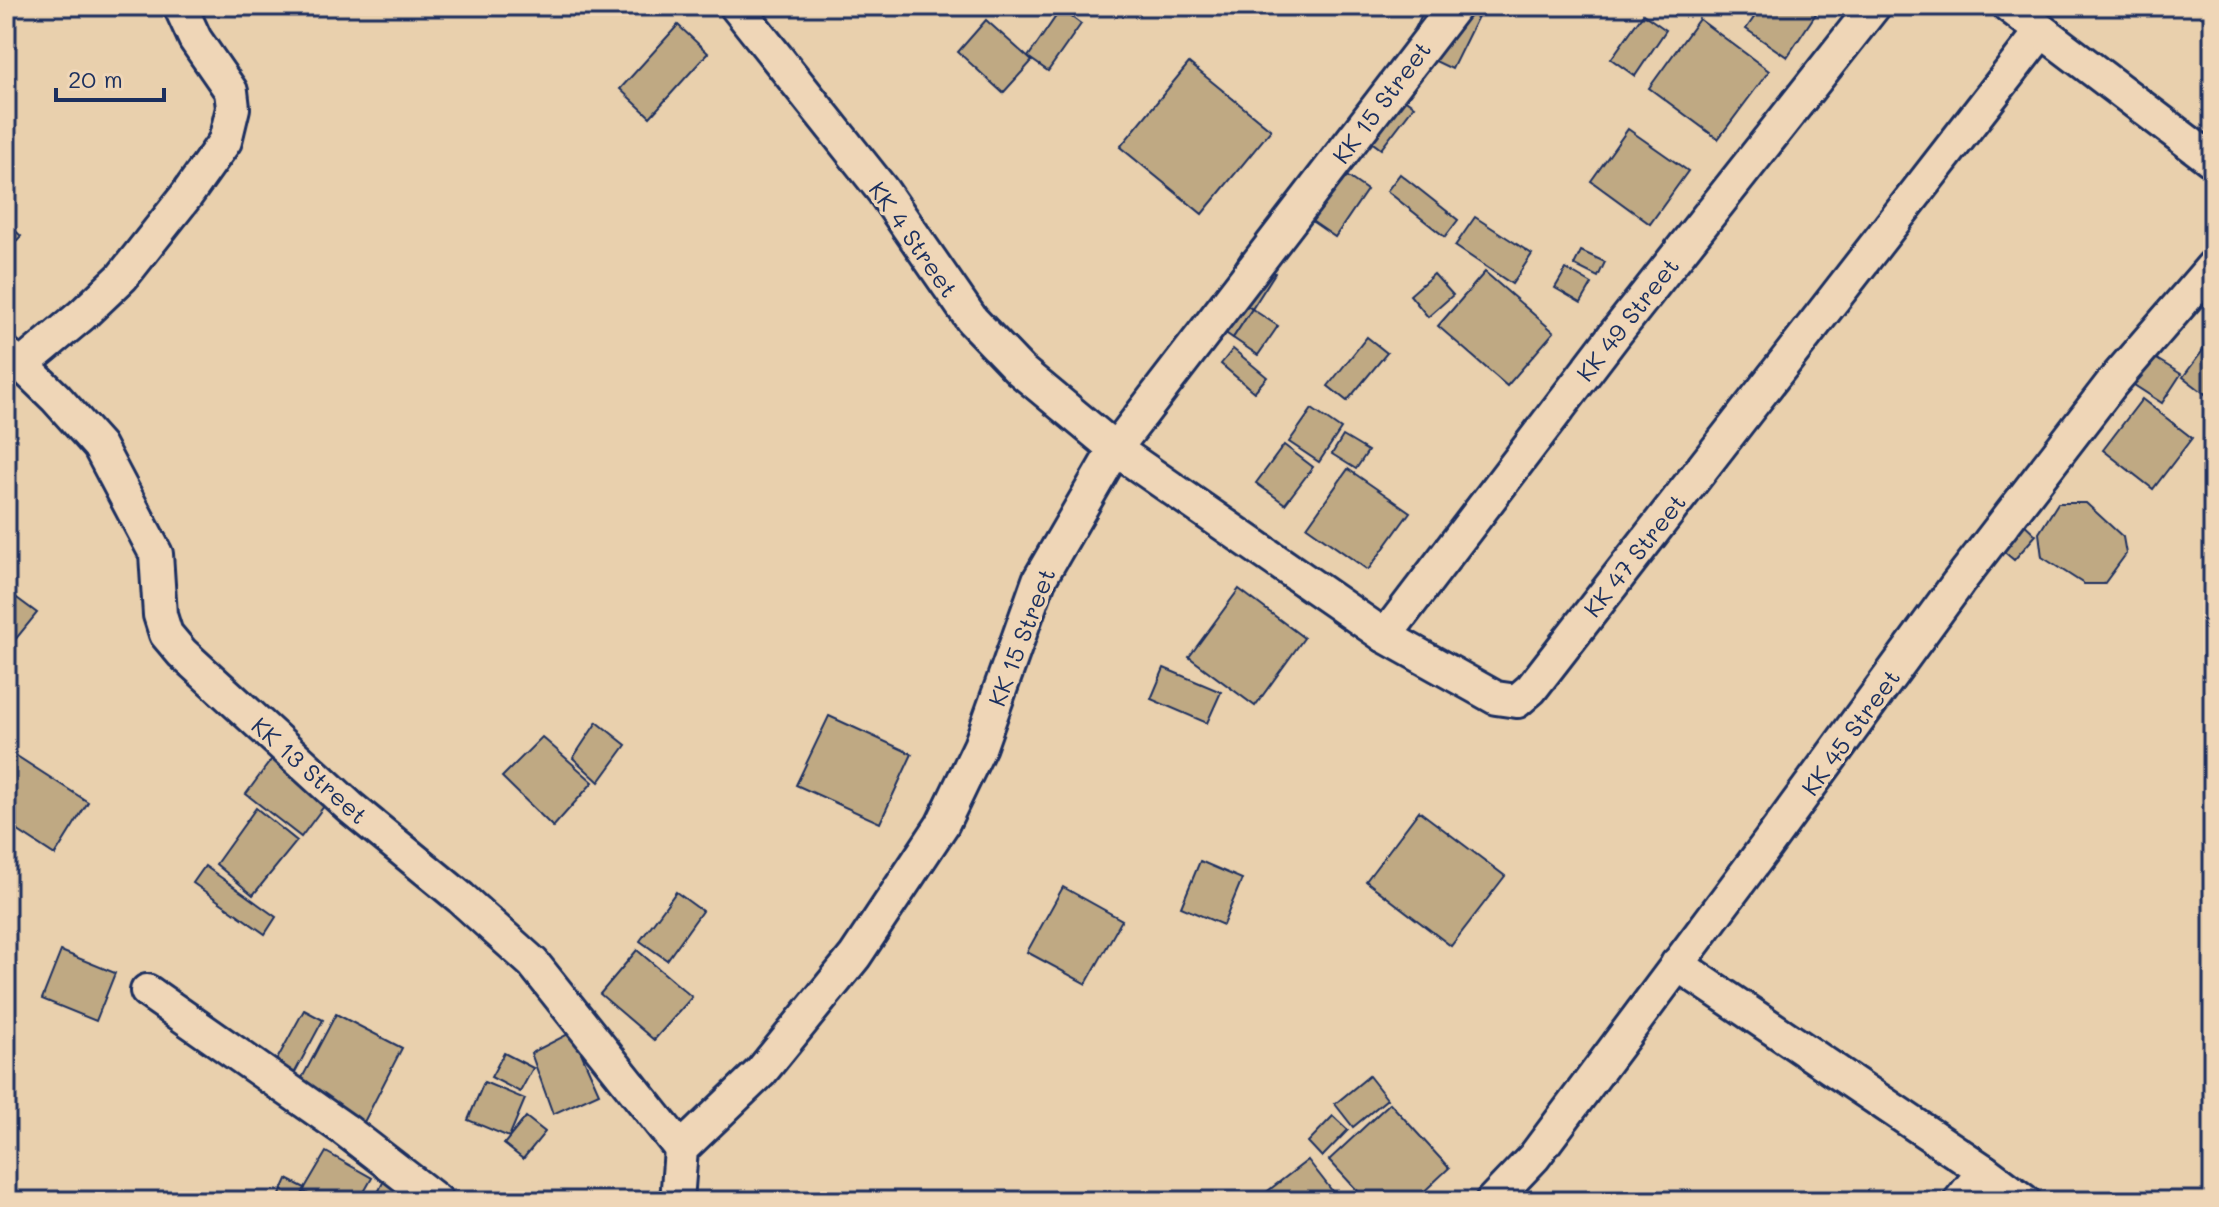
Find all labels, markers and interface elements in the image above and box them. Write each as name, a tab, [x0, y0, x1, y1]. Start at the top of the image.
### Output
street label: KK 15 Street	[1325, 35, 1437, 169]
scale bar	[56, 52, 164, 102]
text: 20 m	[68, 63, 123, 94]
street label: KK 4 Street	[863, 175, 965, 303]
street label: KK 49 Street	[1569, 251, 1685, 387]
street label: KK 47 Street	[1576, 487, 1692, 623]
street label: KK 15 Street	[980, 563, 1062, 711]
street label: KK 45 Street	[1794, 663, 1906, 801]
street label: KK 13 Street	[245, 710, 375, 830]

